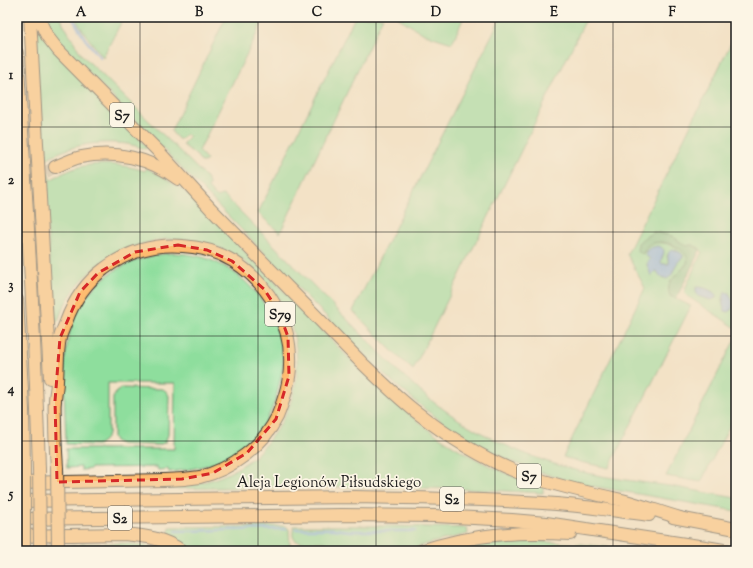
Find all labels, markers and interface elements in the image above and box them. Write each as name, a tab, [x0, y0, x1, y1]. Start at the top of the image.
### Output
text: A	[76, 4, 87, 22]
text: B	[195, 4, 204, 22]
text: C	[312, 4, 322, 22]
text: D	[431, 4, 441, 22]
text: E	[550, 4, 558, 22]
text: F	[668, 4, 676, 22]
text: 1	[9, 67, 14, 85]
road number: S7	[110, 103, 134, 127]
text: 2	[8, 172, 15, 190]
text: 3	[8, 277, 14, 295]
road number: S79	[265, 302, 295, 326]
text: 4	[7, 381, 15, 399]
road number: S7	[517, 464, 541, 488]
street label: Aleja Legionów Piłsudskiego	[237, 473, 421, 494]
text: 5	[8, 486, 14, 504]
road number: S2	[440, 487, 464, 511]
road number: S2	[108, 506, 132, 530]

